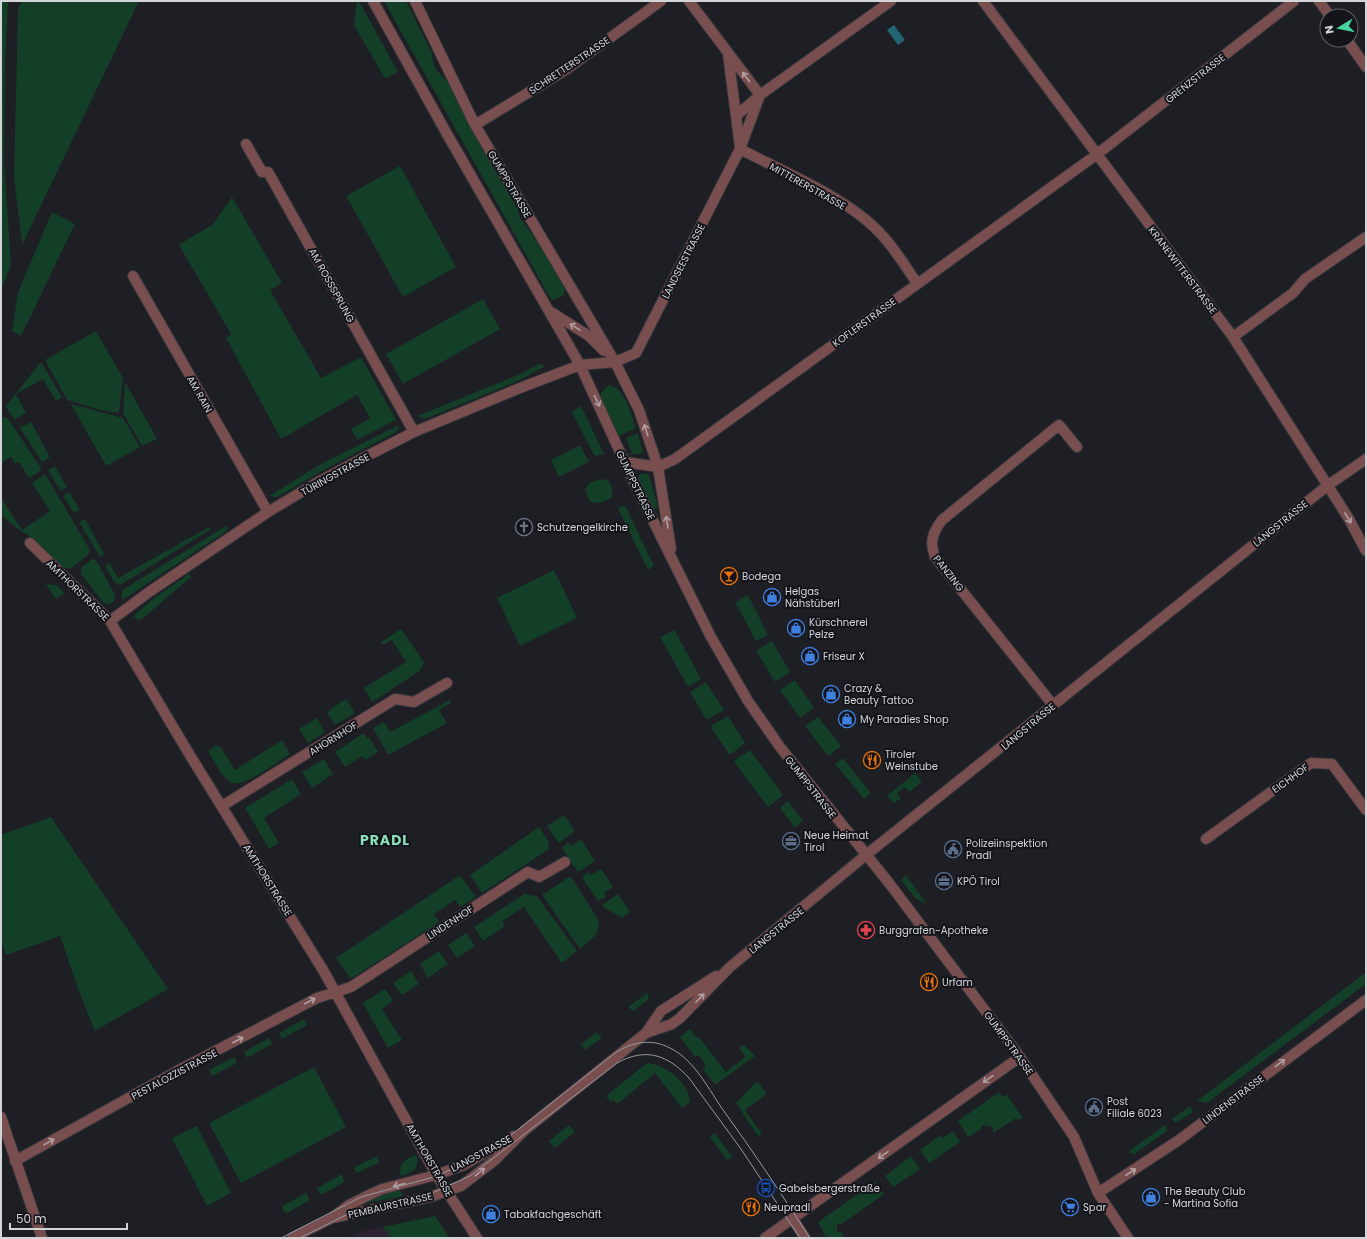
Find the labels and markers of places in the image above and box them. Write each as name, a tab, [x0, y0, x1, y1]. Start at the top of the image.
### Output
church icon: Schutzengelkirche	[514, 517, 534, 537]
place label: Schutzengelkirche	[537, 520, 628, 535]
bar icon: Bodega	[719, 566, 739, 586]
place label: Bodega	[742, 569, 781, 584]
place label: Helgas Nähstüberl	[785, 584, 840, 611]
shop icon: Helgas Nähstüberl	[762, 587, 782, 607]
place label: Kürschnerei Pelze	[809, 615, 868, 642]
shop icon: Kürschnerei Pelze	[786, 618, 806, 638]
shop icon: Friseur X	[800, 646, 820, 666]
place label: Friseur X	[823, 649, 865, 664]
place label: Crazy & Beauty Tattoo	[844, 681, 914, 708]
shop icon: Crazy & Beauty Tattoo	[821, 684, 841, 704]
shop icon: My Paradies Shop	[837, 709, 857, 729]
place label: My Paradies Shop	[860, 712, 949, 727]
place label: Tiroler Weinstube	[885, 747, 938, 774]
restaurant icon: Tiroler Weinstube	[862, 750, 882, 770]
place label: Neue Heimat Tirol	[804, 828, 869, 855]
office icon: Neue Heimat Tirol	[781, 831, 801, 851]
place label: Polizeiinspektion Pradl	[966, 836, 1047, 863]
public building icon: Polizeiinspektion Pradl	[943, 839, 963, 859]
office icon: KPÖ Tirol	[934, 871, 954, 891]
place label: KPÖ Tirol	[957, 874, 1000, 889]
pharmacy icon: Burggrafen-Apotheke	[856, 920, 876, 940]
place label: Burggrafen-Apotheke	[879, 923, 988, 938]
restaurant icon: Urfam	[919, 972, 939, 992]
place label: Urfam	[942, 975, 973, 990]
place label: Post Filiale 6023	[1107, 1094, 1162, 1121]
public building icon: Post Filiale 6023	[1084, 1097, 1104, 1117]
bus stop icon: Gabelsbergerstraße	[756, 1178, 776, 1198]
place label: Gabelsbergerstraße	[779, 1181, 880, 1196]
place label: The Beauty Club - Martina Sofia	[1164, 1184, 1246, 1211]
shop icon: The Beauty Club - Martina Sofia	[1141, 1187, 1161, 1207]
restaurant icon: Neupradl	[741, 1197, 761, 1217]
supermarket icon: Spar	[1060, 1197, 1080, 1217]
place label: Neupradl	[764, 1200, 810, 1215]
place label: Spar	[1083, 1200, 1106, 1215]
shop icon: Tabakfachgeschäft	[481, 1204, 501, 1224]
place label: Tabakfachgeschäft	[504, 1207, 602, 1222]

